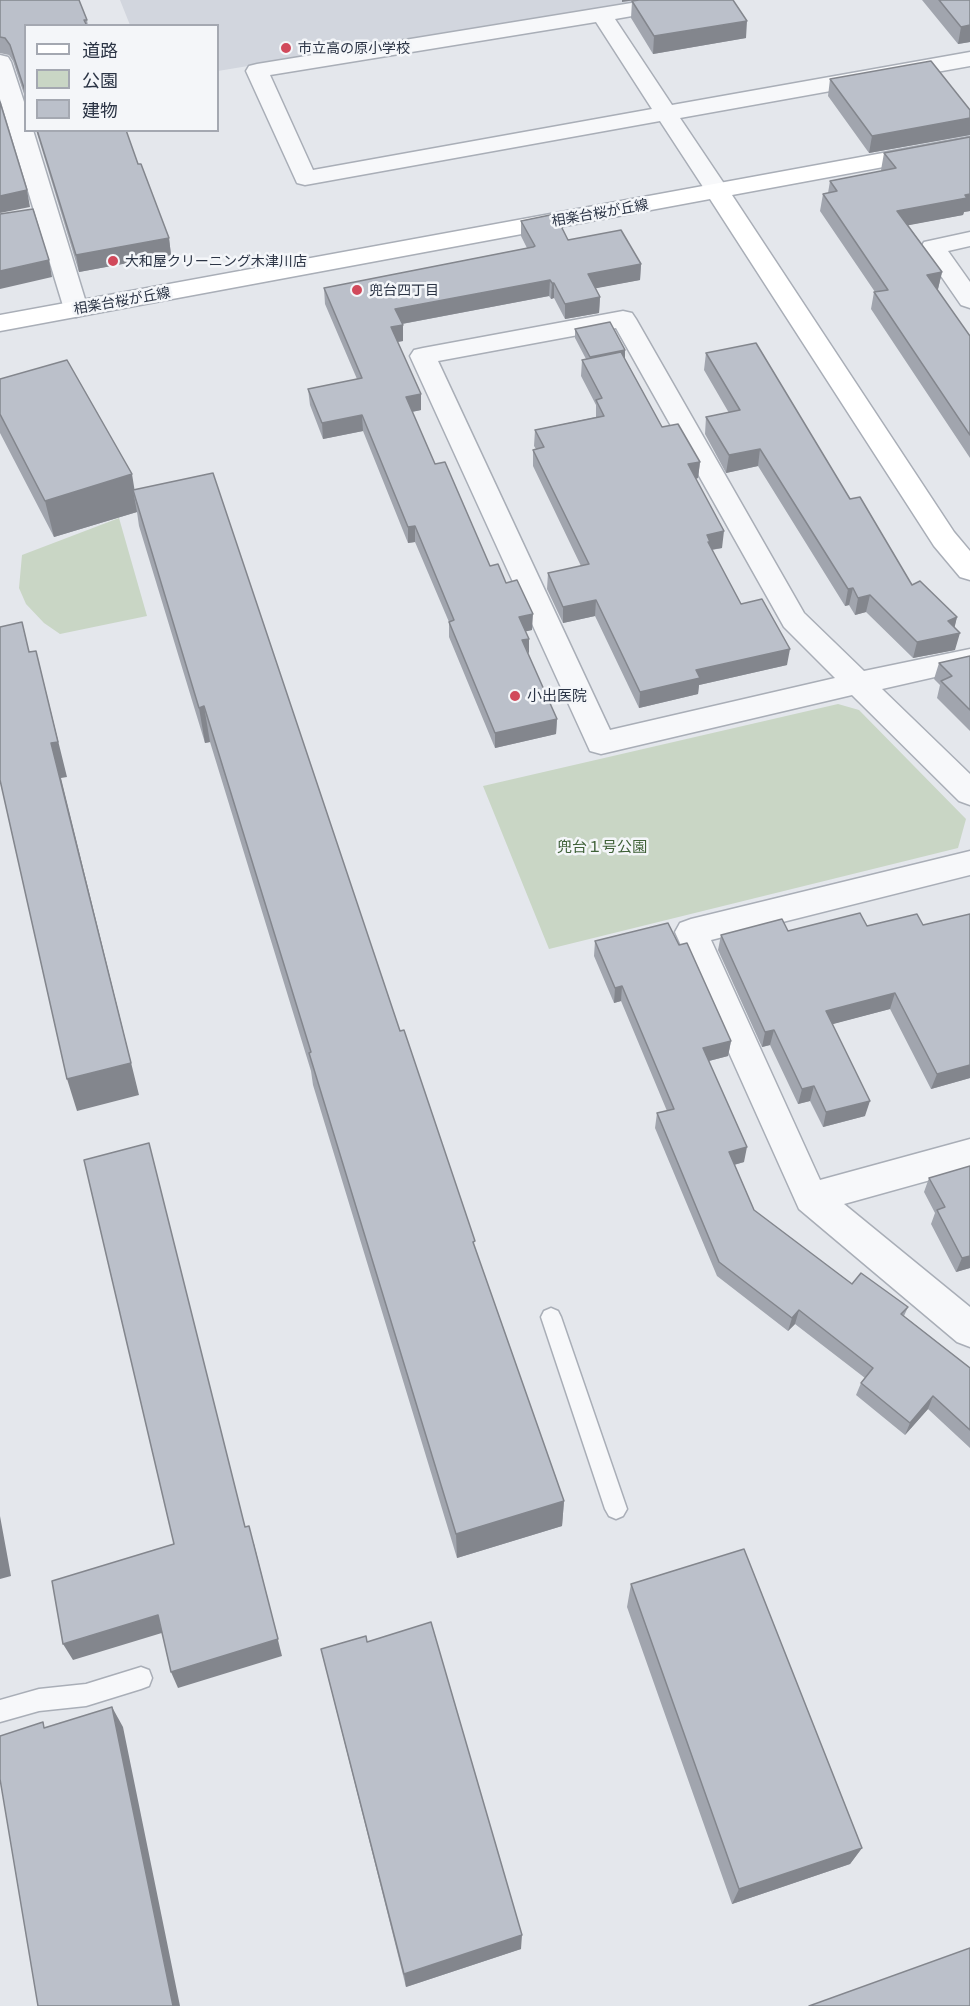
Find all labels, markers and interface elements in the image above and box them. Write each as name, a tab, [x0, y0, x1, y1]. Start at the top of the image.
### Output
legend	[24, 24, 219, 132]
text: 道路	[82, 39, 118, 61]
place label: 市立高の原小学校	[298, 40, 410, 56]
marker: 市立高の原小学校	[279, 41, 293, 55]
text: 公園	[82, 69, 118, 91]
text: 建物	[82, 99, 118, 121]
street label: 相楽台桜が丘線	[550, 196, 650, 230]
place label: 大和屋クリーニング木津川店	[125, 253, 307, 269]
marker: 大和屋クリーニング木津川店	[106, 254, 120, 268]
place label: 兜台四丁目	[369, 282, 439, 298]
marker: 兜台四丁目	[350, 283, 364, 297]
street label: 相楽台桜が丘線	[72, 284, 172, 318]
place label: 小出医院	[527, 687, 587, 705]
marker: 小出医院	[508, 689, 522, 703]
park label: 兜台１号公園	[557, 838, 647, 856]

